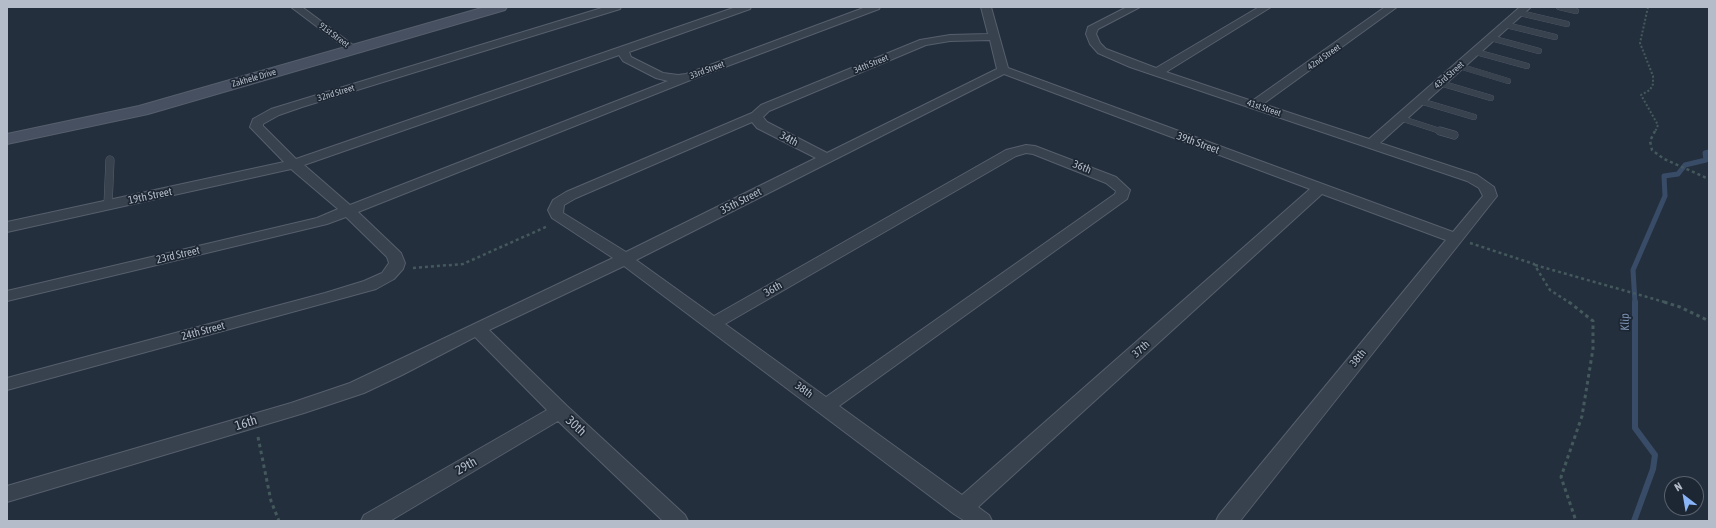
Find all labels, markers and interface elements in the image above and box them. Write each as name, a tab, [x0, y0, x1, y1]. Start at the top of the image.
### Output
street label: 91st Street	[317, 20, 351, 50]
street label: 42nd Street	[1305, 42, 1343, 72]
street label: 34th Street	[852, 52, 890, 76]
street label: 33rd Street	[688, 59, 726, 81]
street label: 43rd Street	[1432, 59, 1466, 91]
street label: Zakhele Drive	[231, 67, 277, 89]
street label: 32nd Street	[316, 82, 356, 104]
street label: 41st Street	[1246, 97, 1282, 119]
street label: 34th	[778, 129, 800, 149]
street label: 39th Street	[1175, 129, 1221, 157]
street label: 36th	[1071, 157, 1093, 177]
street label: 19th Street	[127, 185, 173, 207]
street label: 35th Street	[718, 185, 764, 217]
street label: 23rd Street	[155, 244, 201, 266]
street label: 36th	[762, 279, 784, 299]
water label: Klip	[1618, 313, 1632, 331]
street label: 24th Street	[180, 319, 226, 343]
street label: 37th	[1130, 338, 1152, 360]
street label: 38th	[1347, 347, 1369, 369]
street label: 38th	[792, 379, 816, 401]
street label: 16th	[233, 412, 259, 434]
street label: 30th	[563, 413, 589, 439]
street label: 29th	[452, 454, 480, 478]
north arrow	[1664, 476, 1704, 516]
text: N	[1672, 480, 1684, 493]

